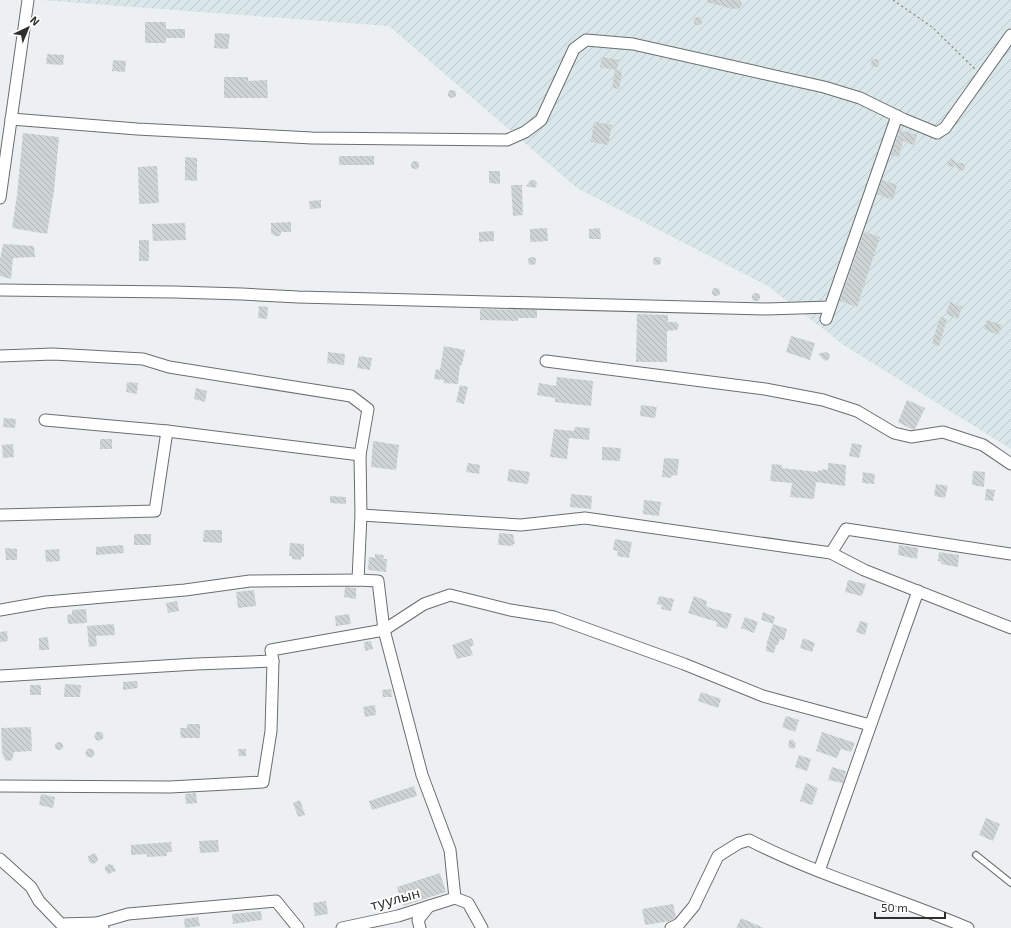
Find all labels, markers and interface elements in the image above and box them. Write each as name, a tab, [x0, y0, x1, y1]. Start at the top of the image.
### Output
north arrow	[8, 8, 48, 48]
text: N	[28, 13, 43, 28]
street label: туулын	[368, 883, 422, 914]
scale bar	[875, 894, 945, 920]
text: 50 m	[881, 900, 908, 914]

